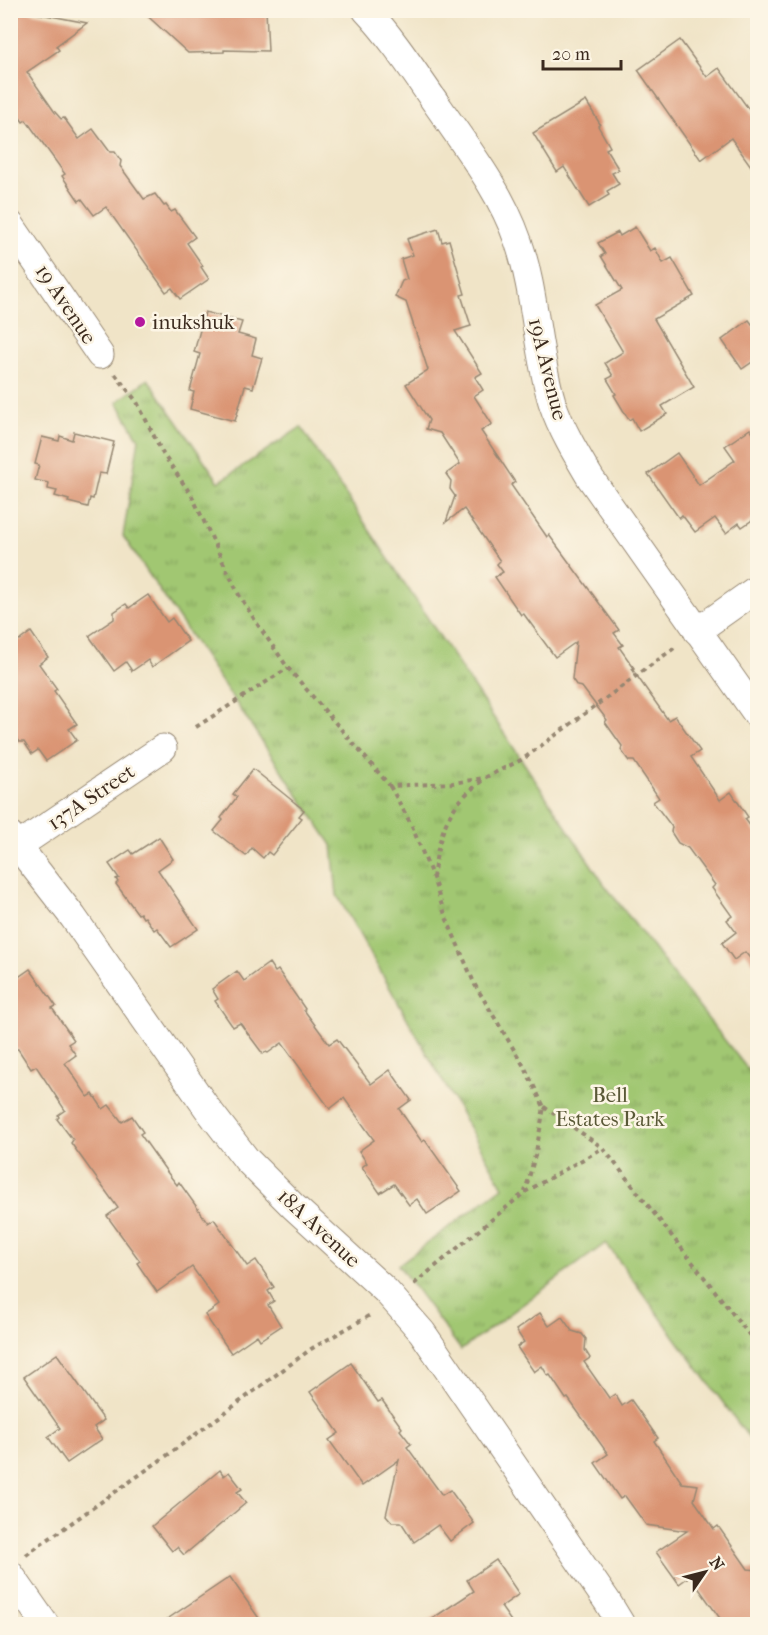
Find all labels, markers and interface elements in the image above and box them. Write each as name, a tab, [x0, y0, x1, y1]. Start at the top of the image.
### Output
scale bar	[543, 33, 621, 71]
text: 20 m	[552, 44, 590, 65]
street label: 19 Avenue	[31, 260, 101, 348]
place label: inukshuk	[152, 310, 235, 334]
marker: inukshuk	[133, 315, 147, 329]
street label: 19A Avenue	[524, 315, 572, 423]
street label: 137A Street	[43, 759, 139, 835]
park label: Bell Estates Park	[555, 1083, 665, 1131]
street label: 18A Avenue	[273, 1184, 365, 1272]
north arrow	[675, 1542, 735, 1602]
text: N	[706, 1553, 729, 1575]

